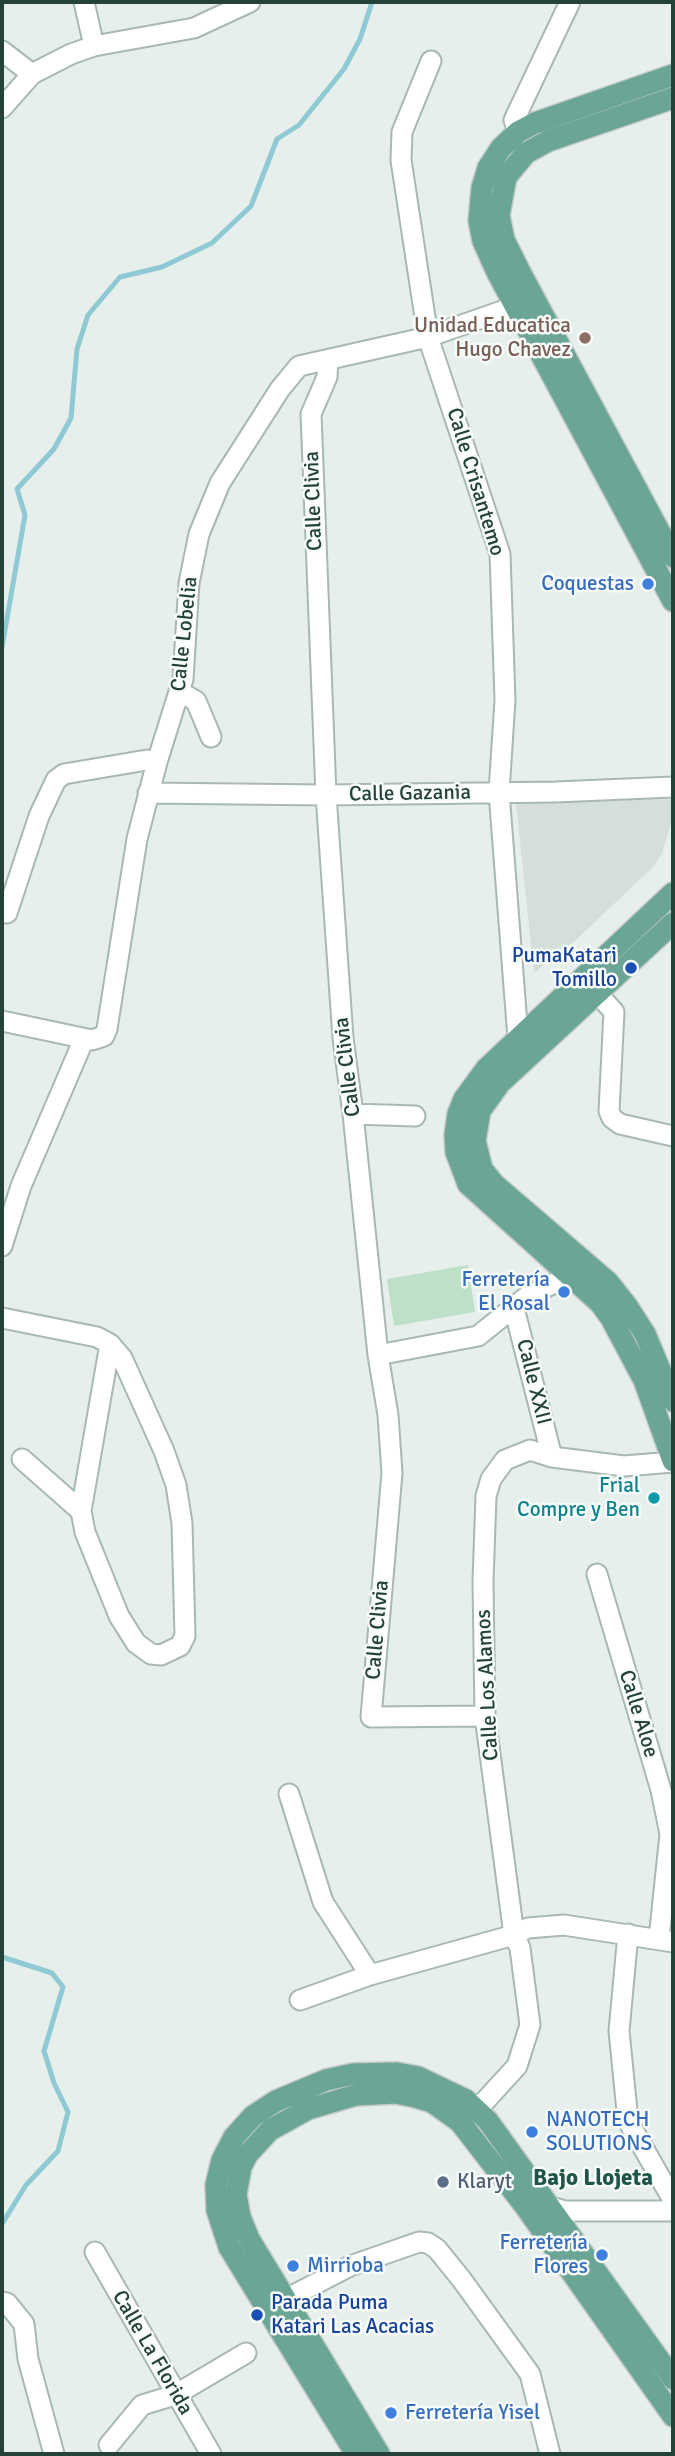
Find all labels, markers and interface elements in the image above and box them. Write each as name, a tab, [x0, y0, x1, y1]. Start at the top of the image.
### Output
place label: Unidad Educatica Hugo Chavez	[414, 313, 571, 363]
marker: Unidad Educatica Hugo Chavez	[577, 330, 593, 346]
street label: Calle Crisantemo	[441, 405, 509, 559]
street label: Calle Clivia	[300, 451, 328, 551]
place label: Coquestas	[541, 571, 634, 597]
street label: Calle Lobelia	[166, 575, 204, 693]
marker: Coquestas	[640, 576, 656, 592]
street label: Calle Gazania	[349, 780, 471, 808]
place label: PumaKatari Tomillo	[512, 943, 617, 993]
marker: PumaKatari Tomillo	[623, 960, 639, 976]
street label: Calle Clivia	[329, 1016, 367, 1118]
place label: Ferretería El Rosal	[461, 1267, 550, 1317]
marker: Ferretería El Rosal	[556, 1284, 572, 1300]
street label: Calle XXII	[510, 1337, 556, 1427]
place label: Frial Compre y Ben	[517, 1473, 640, 1523]
marker: Frial Compre y Ben	[646, 1490, 662, 1506]
street label: Calle Clivia	[361, 1579, 395, 1681]
street label: Calle Los Alamos	[471, 1609, 505, 1761]
street label: Calle Aloe	[613, 1667, 663, 1761]
place label: NANOTECH SOLUTIONS	[546, 2107, 652, 2157]
marker: NANOTECH SOLUTIONS	[524, 2124, 540, 2140]
district label: Bajo Llojeta	[533, 2165, 653, 2193]
place label: Klaryt	[457, 2169, 512, 2195]
marker: Klaryt	[435, 2174, 451, 2190]
place label: Ferretería Flores	[499, 2230, 588, 2280]
marker: Ferretería Flores	[594, 2247, 610, 2263]
place label: Mirrioba	[307, 2253, 384, 2279]
marker: Mirrioba	[285, 2258, 301, 2274]
street label: Calle La Florida	[106, 2286, 198, 2420]
place label: Parada Puma Katari Las Acacias	[271, 2290, 434, 2340]
marker: Parada Puma Katari Las Acacias	[249, 2307, 265, 2323]
place label: Ferretería Yisel	[405, 2400, 540, 2426]
marker: Ferretería Yisel	[383, 2405, 399, 2421]

